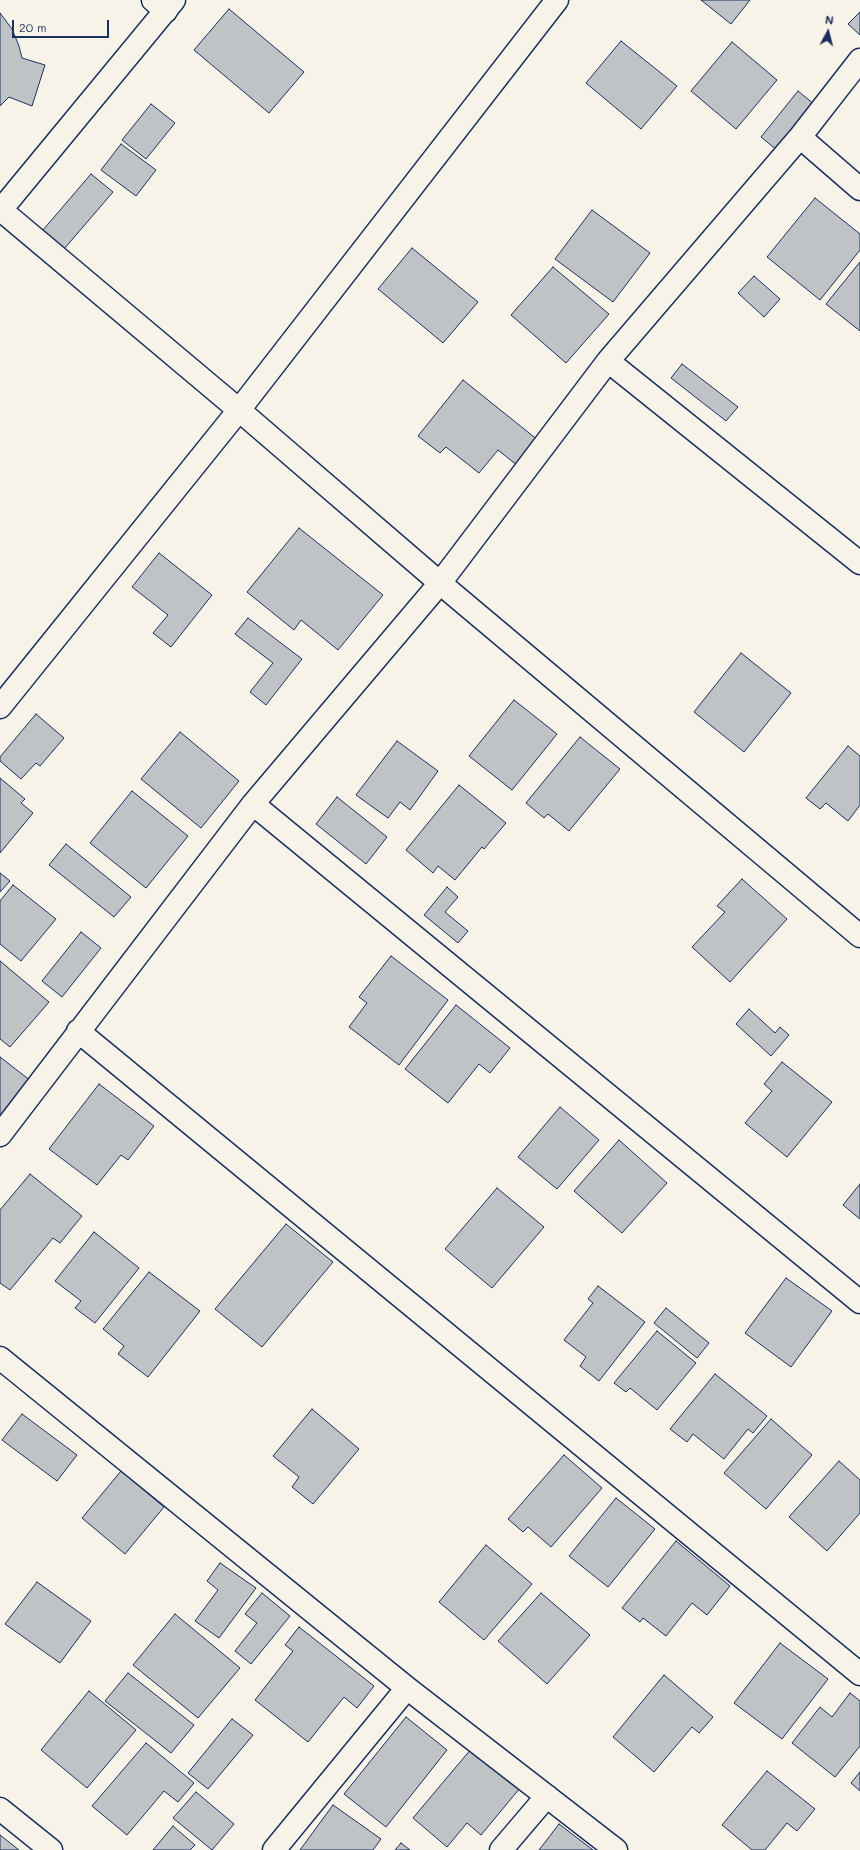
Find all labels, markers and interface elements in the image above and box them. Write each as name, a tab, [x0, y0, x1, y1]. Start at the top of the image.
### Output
scale bar	[14, 12, 111, 38]
north arrow	[808, 12, 848, 52]
text: N	[824, 12, 835, 28]
text: 20 m	[19, 19, 47, 35]

